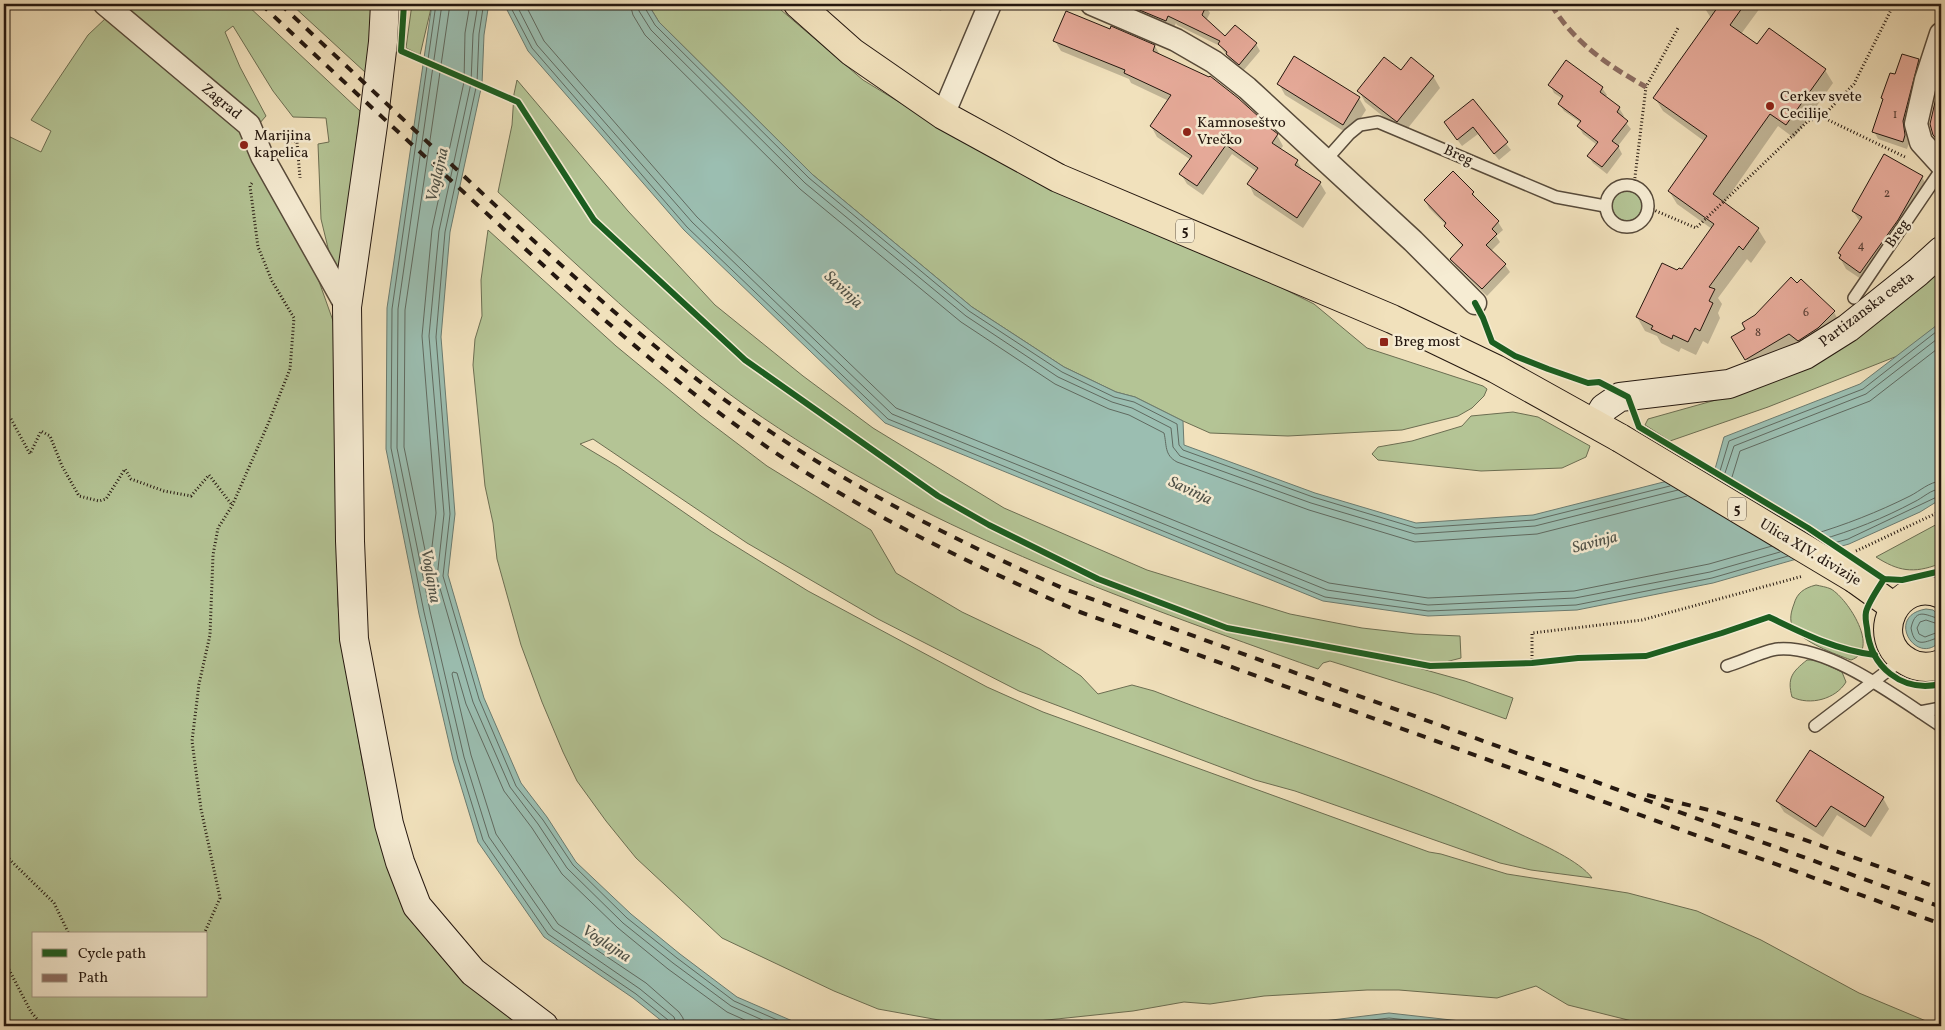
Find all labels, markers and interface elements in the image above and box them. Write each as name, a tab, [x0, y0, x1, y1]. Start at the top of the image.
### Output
street label: Zagrad	[196, 79, 246, 125]
place label: Cerkev svete Cecilije	[1780, 87, 1862, 125]
marker: Cerkev svete Cecilije	[1764, 100, 1776, 112]
house number: 1	[1893, 107, 1897, 123]
place label: Kamnoseštvo Vrečko	[1197, 113, 1286, 151]
place label: Marijina kapelica	[254, 126, 311, 164]
marker: Kamnoseštvo Vrečko	[1181, 126, 1193, 138]
marker: Marijina kapelica	[238, 139, 250, 151]
street label: Breg	[1440, 140, 1476, 172]
water label: Voglajna	[421, 145, 455, 204]
house number: 2	[1884, 186, 1890, 202]
street label: Breg	[1881, 215, 1916, 252]
road number: 5	[1176, 220, 1194, 242]
house number: 4	[1857, 238, 1865, 254]
water label: Savinja	[819, 266, 868, 314]
street label: Partizanska cesta	[1815, 267, 1919, 353]
house number: 6	[1803, 305, 1809, 321]
house number: 8	[1755, 325, 1761, 341]
place label: Breg most	[1394, 332, 1460, 353]
marker: Breg most	[1378, 336, 1390, 348]
water label: Savinja	[1165, 471, 1216, 511]
road number: 5	[1728, 498, 1746, 520]
street label: Ulica XIV. divizije	[1755, 514, 1865, 592]
water label: Savinja	[1570, 526, 1620, 560]
water label: Voglajna	[414, 547, 446, 605]
water label: Voglajna	[577, 920, 635, 968]
legend	[32, 932, 208, 998]
text: Cycle path	[78, 944, 146, 965]
text: Path	[78, 968, 108, 989]

